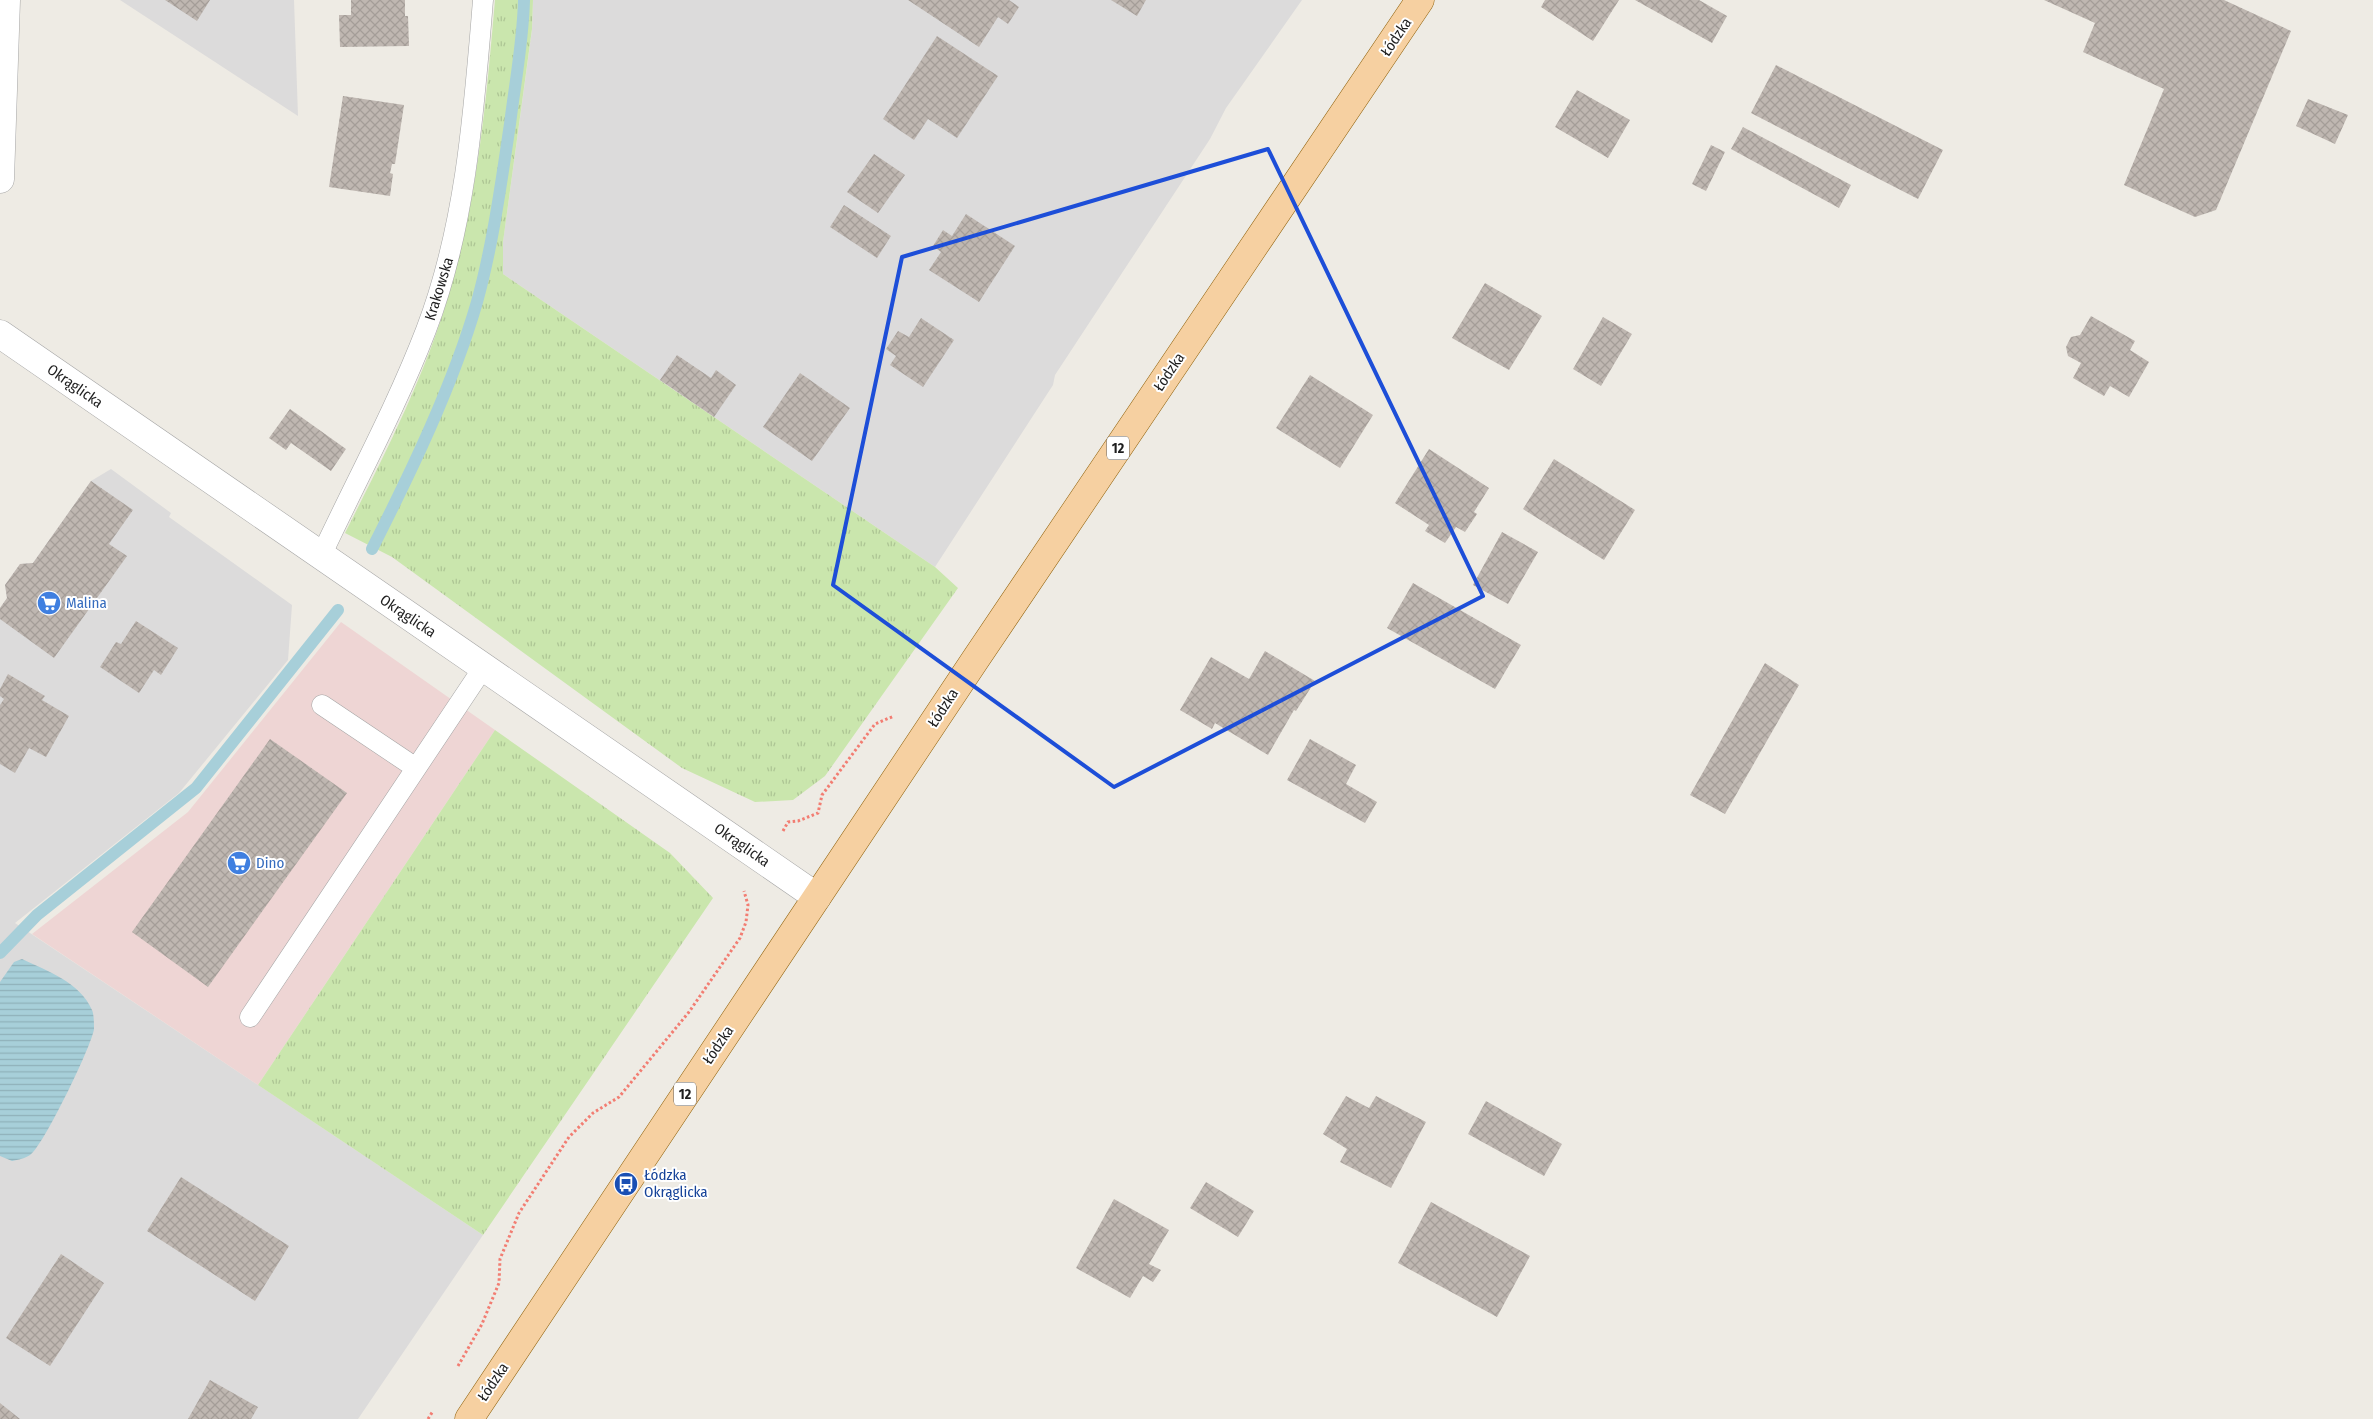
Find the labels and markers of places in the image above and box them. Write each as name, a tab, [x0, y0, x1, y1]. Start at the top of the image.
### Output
supermarket icon: Malina	[36, 590, 62, 616]
place label: Malina	[66, 594, 107, 612]
supermarket icon: Dino	[226, 850, 252, 876]
place label: Dino	[256, 854, 284, 872]
place label: Łódzka Okrąglicka	[644, 1166, 708, 1201]
bus stop icon: Łódzka Okrąglicka	[613, 1171, 639, 1197]

